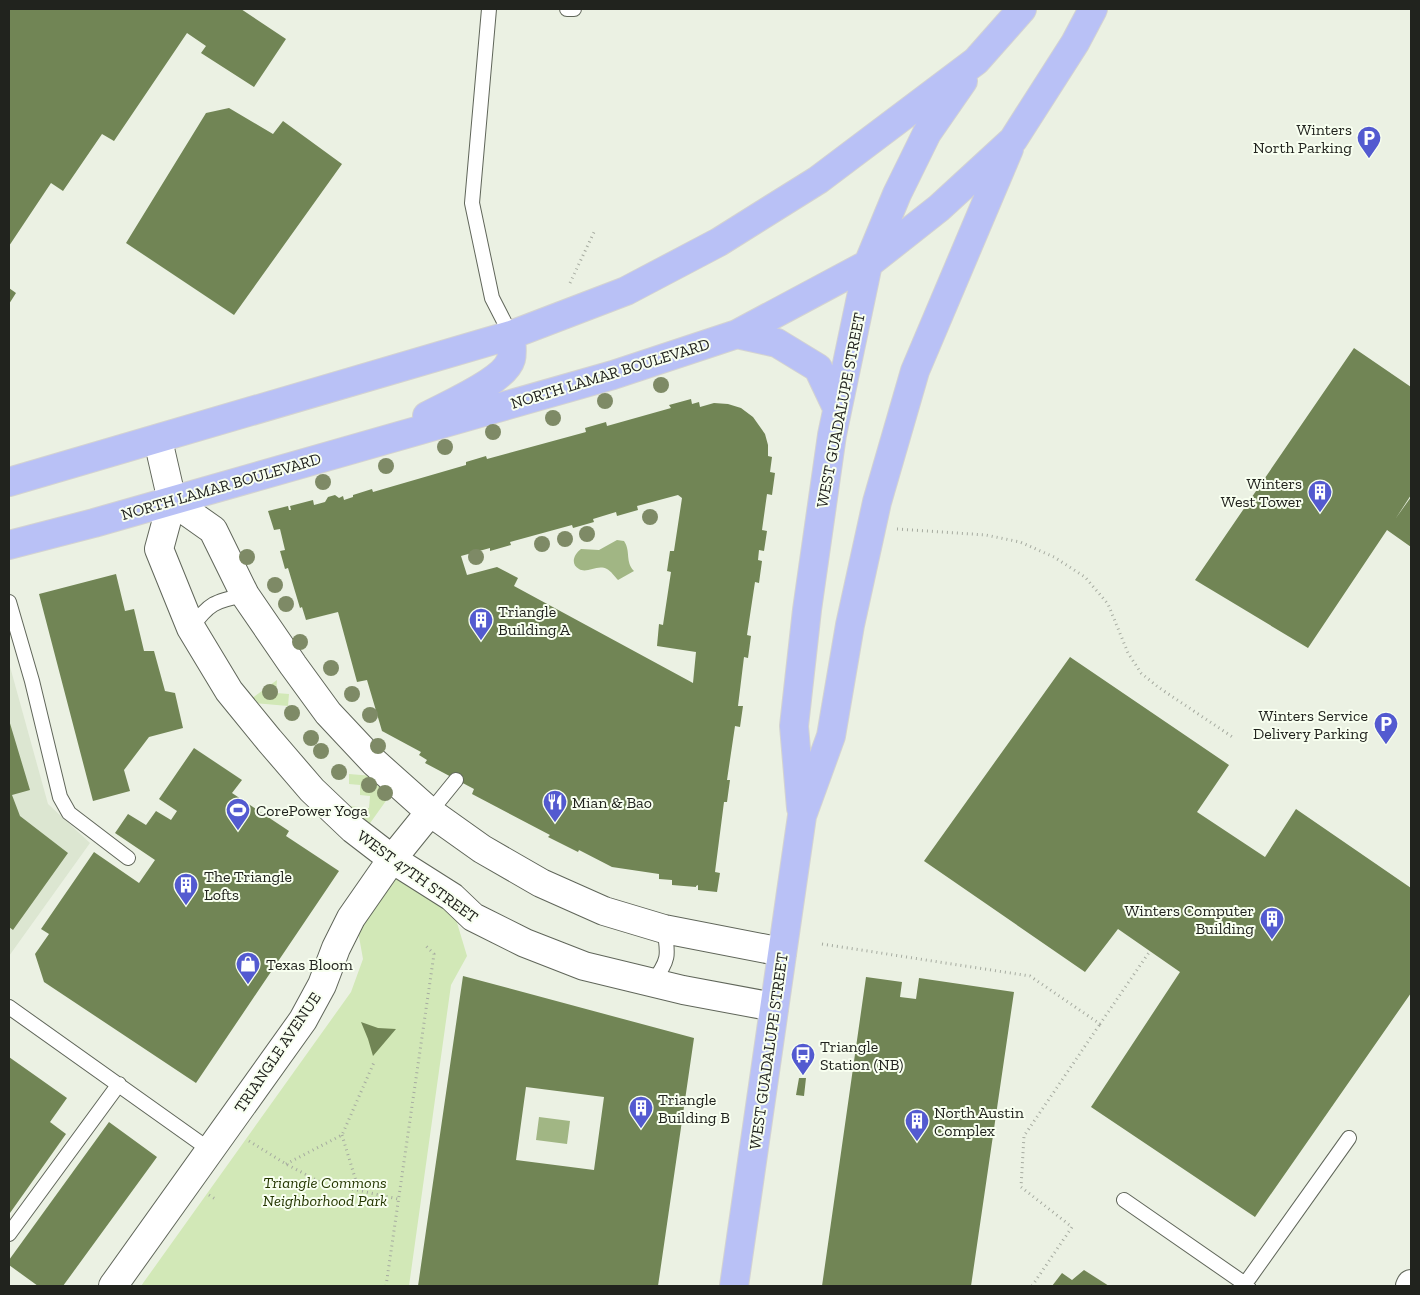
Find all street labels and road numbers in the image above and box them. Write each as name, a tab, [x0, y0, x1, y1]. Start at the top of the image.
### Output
street label: WEST GUADALUPE STREET	[812, 311, 869, 509]
street label: NORTH LAMAR BOULEVARD	[508, 334, 712, 413]
street label: NORTH LAMAR BOULEVARD	[119, 449, 323, 524]
street label: WEST 47TH STREET	[354, 826, 482, 927]
street label: WEST GUADALUPE STREET	[745, 951, 792, 1151]
street label: TRIANGLE AVENUE	[230, 989, 325, 1116]

